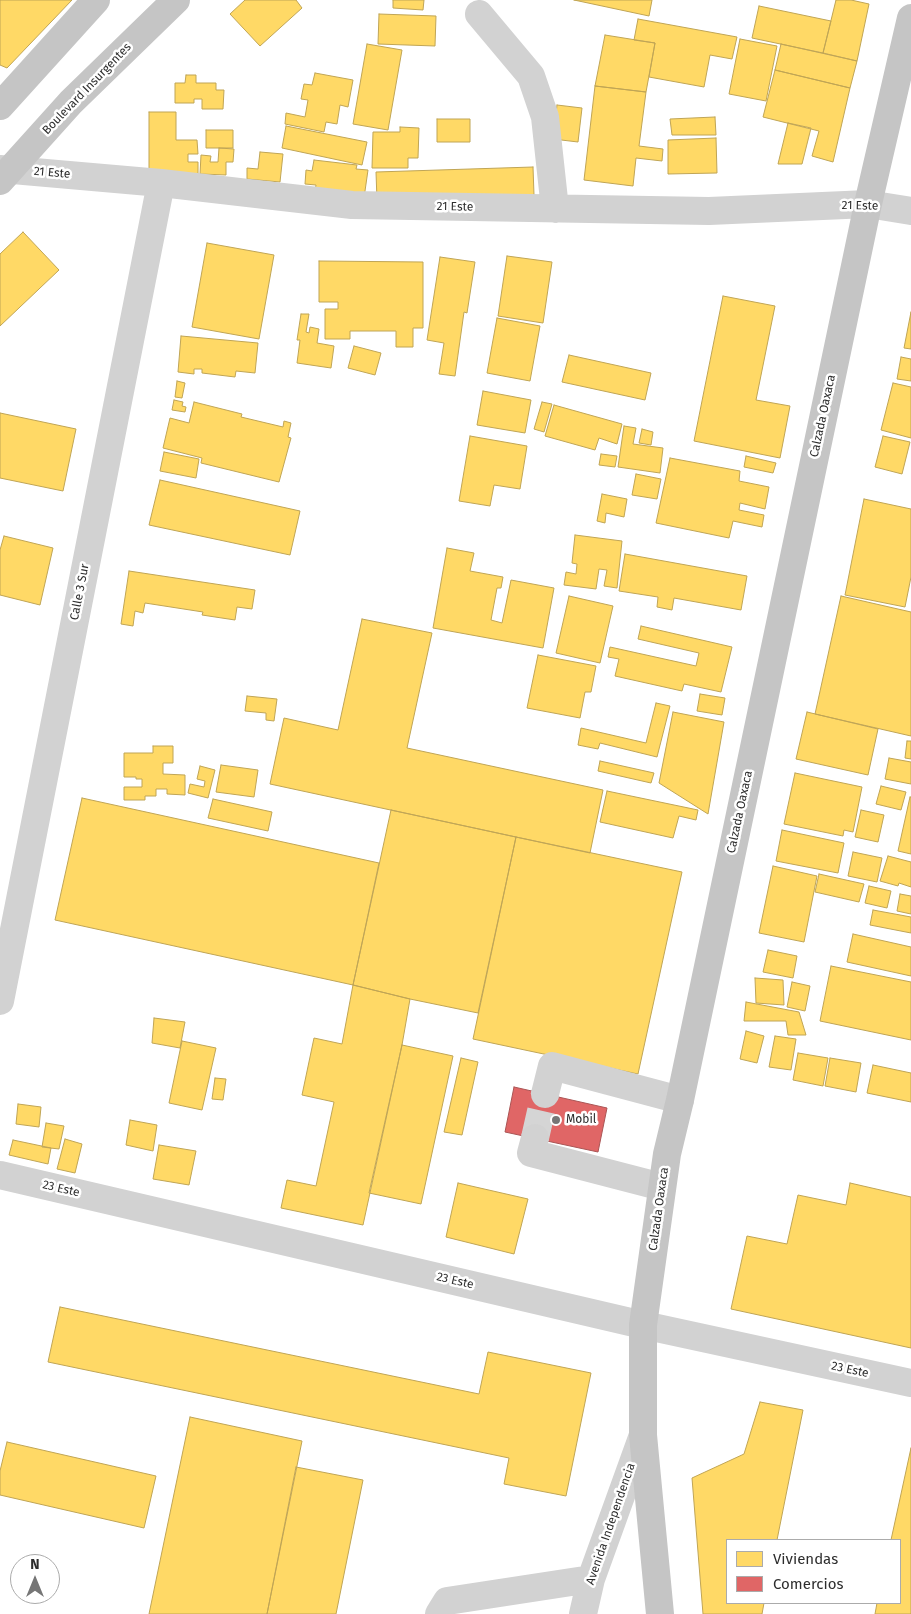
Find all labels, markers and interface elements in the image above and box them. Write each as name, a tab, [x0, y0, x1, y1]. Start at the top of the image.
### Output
street label: Boulevard Insurgentes	[40, 40, 134, 138]
street label: 21 Este	[33, 164, 71, 182]
street label: 21 Este	[842, 198, 878, 214]
street label: 21 Este	[437, 199, 473, 215]
street label: Calzada Oaxaca	[807, 373, 839, 459]
street label: Calle 3 Sur	[67, 563, 93, 621]
street label: Calzada Oaxaca	[724, 769, 756, 855]
place label: Mobil	[566, 1113, 596, 1127]
marker: Mobil	[550, 1114, 562, 1126]
street label: Calzada Oaxaca	[646, 1166, 672, 1252]
street label: 23 Este	[41, 1178, 81, 1200]
street label: 23 Este	[435, 1270, 475, 1292]
street label: 23 Este	[830, 1359, 870, 1381]
street label: Avenida Independencia	[583, 1461, 639, 1587]
legend	[726, 1539, 901, 1604]
text: Viviendas	[773, 1550, 838, 1568]
north arrow	[10, 1554, 60, 1604]
text: N	[30, 1556, 40, 1573]
text: Comercios	[773, 1575, 843, 1593]

